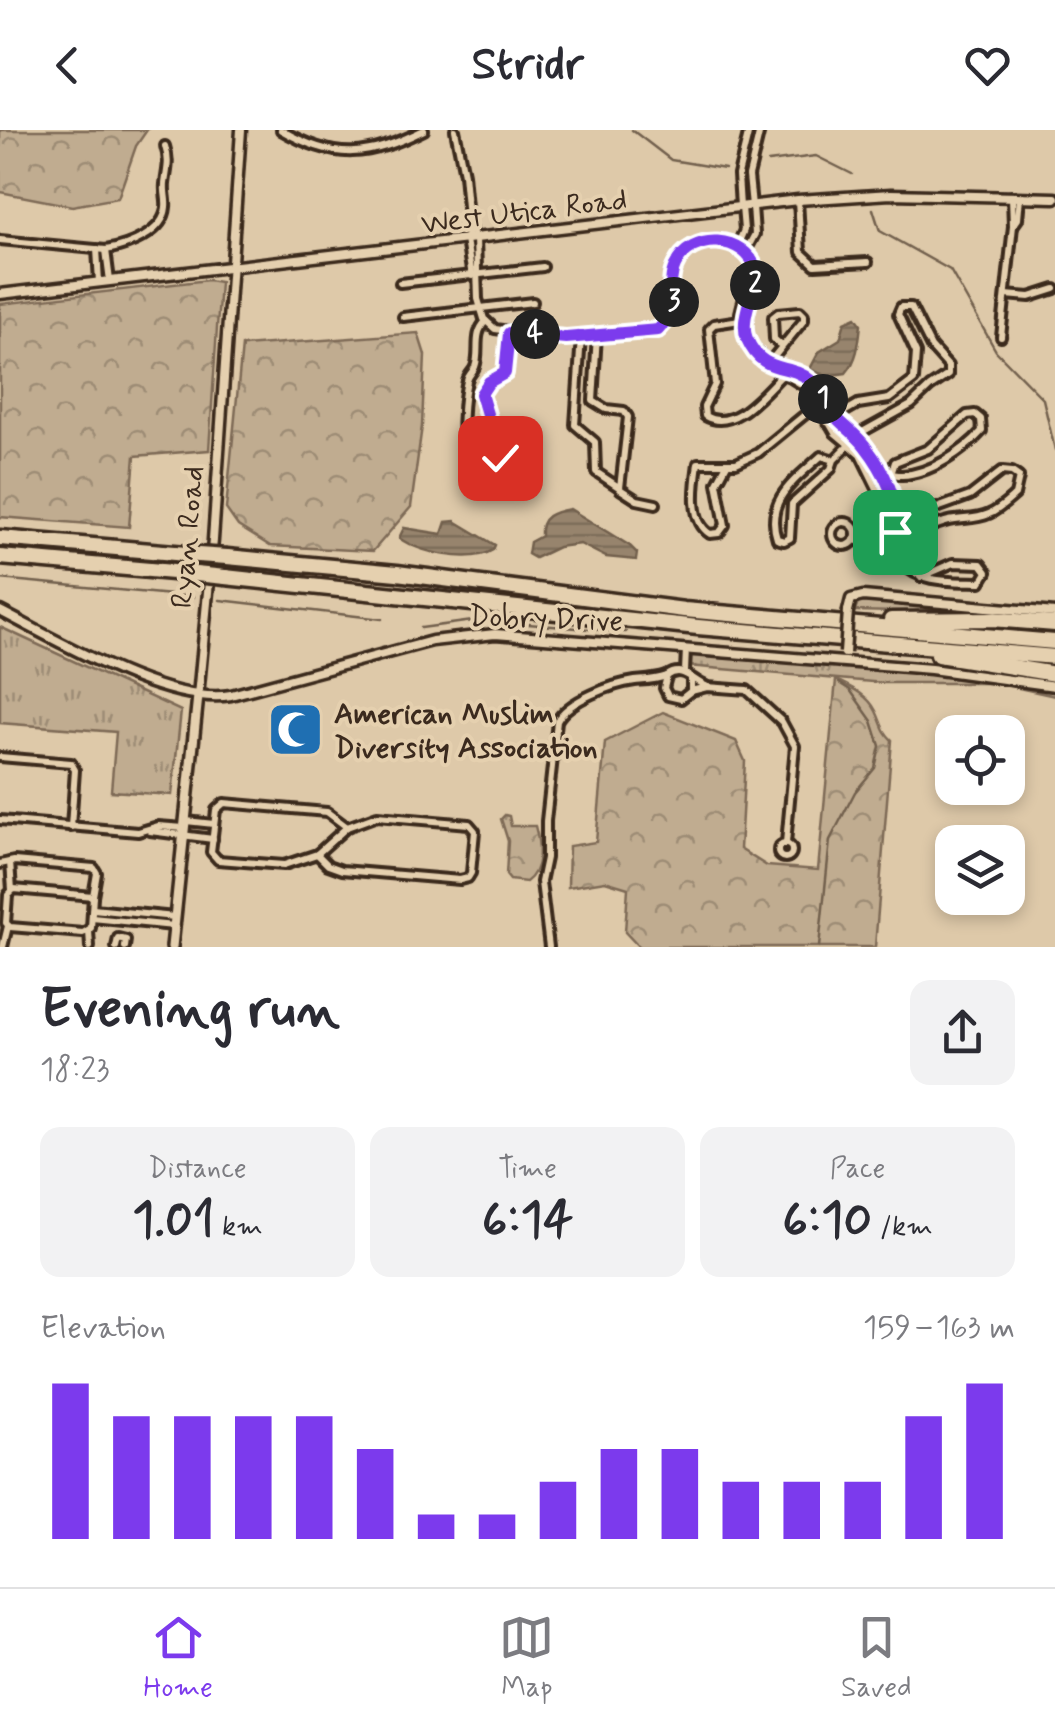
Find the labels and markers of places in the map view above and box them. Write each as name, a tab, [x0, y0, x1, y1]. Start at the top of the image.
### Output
pin: 2	[730, 260, 780, 310]
pin: 3	[649, 277, 699, 327]
pin: 4	[510, 309, 560, 359]
pin: 1	[798, 374, 848, 424]
pin	[458, 416, 543, 501]
pin	[853, 490, 938, 575]
place label: American Muslim Diversity Association	[334, 695, 598, 768]
mosque icon: American Muslim Diversity Association	[265, 700, 325, 760]

